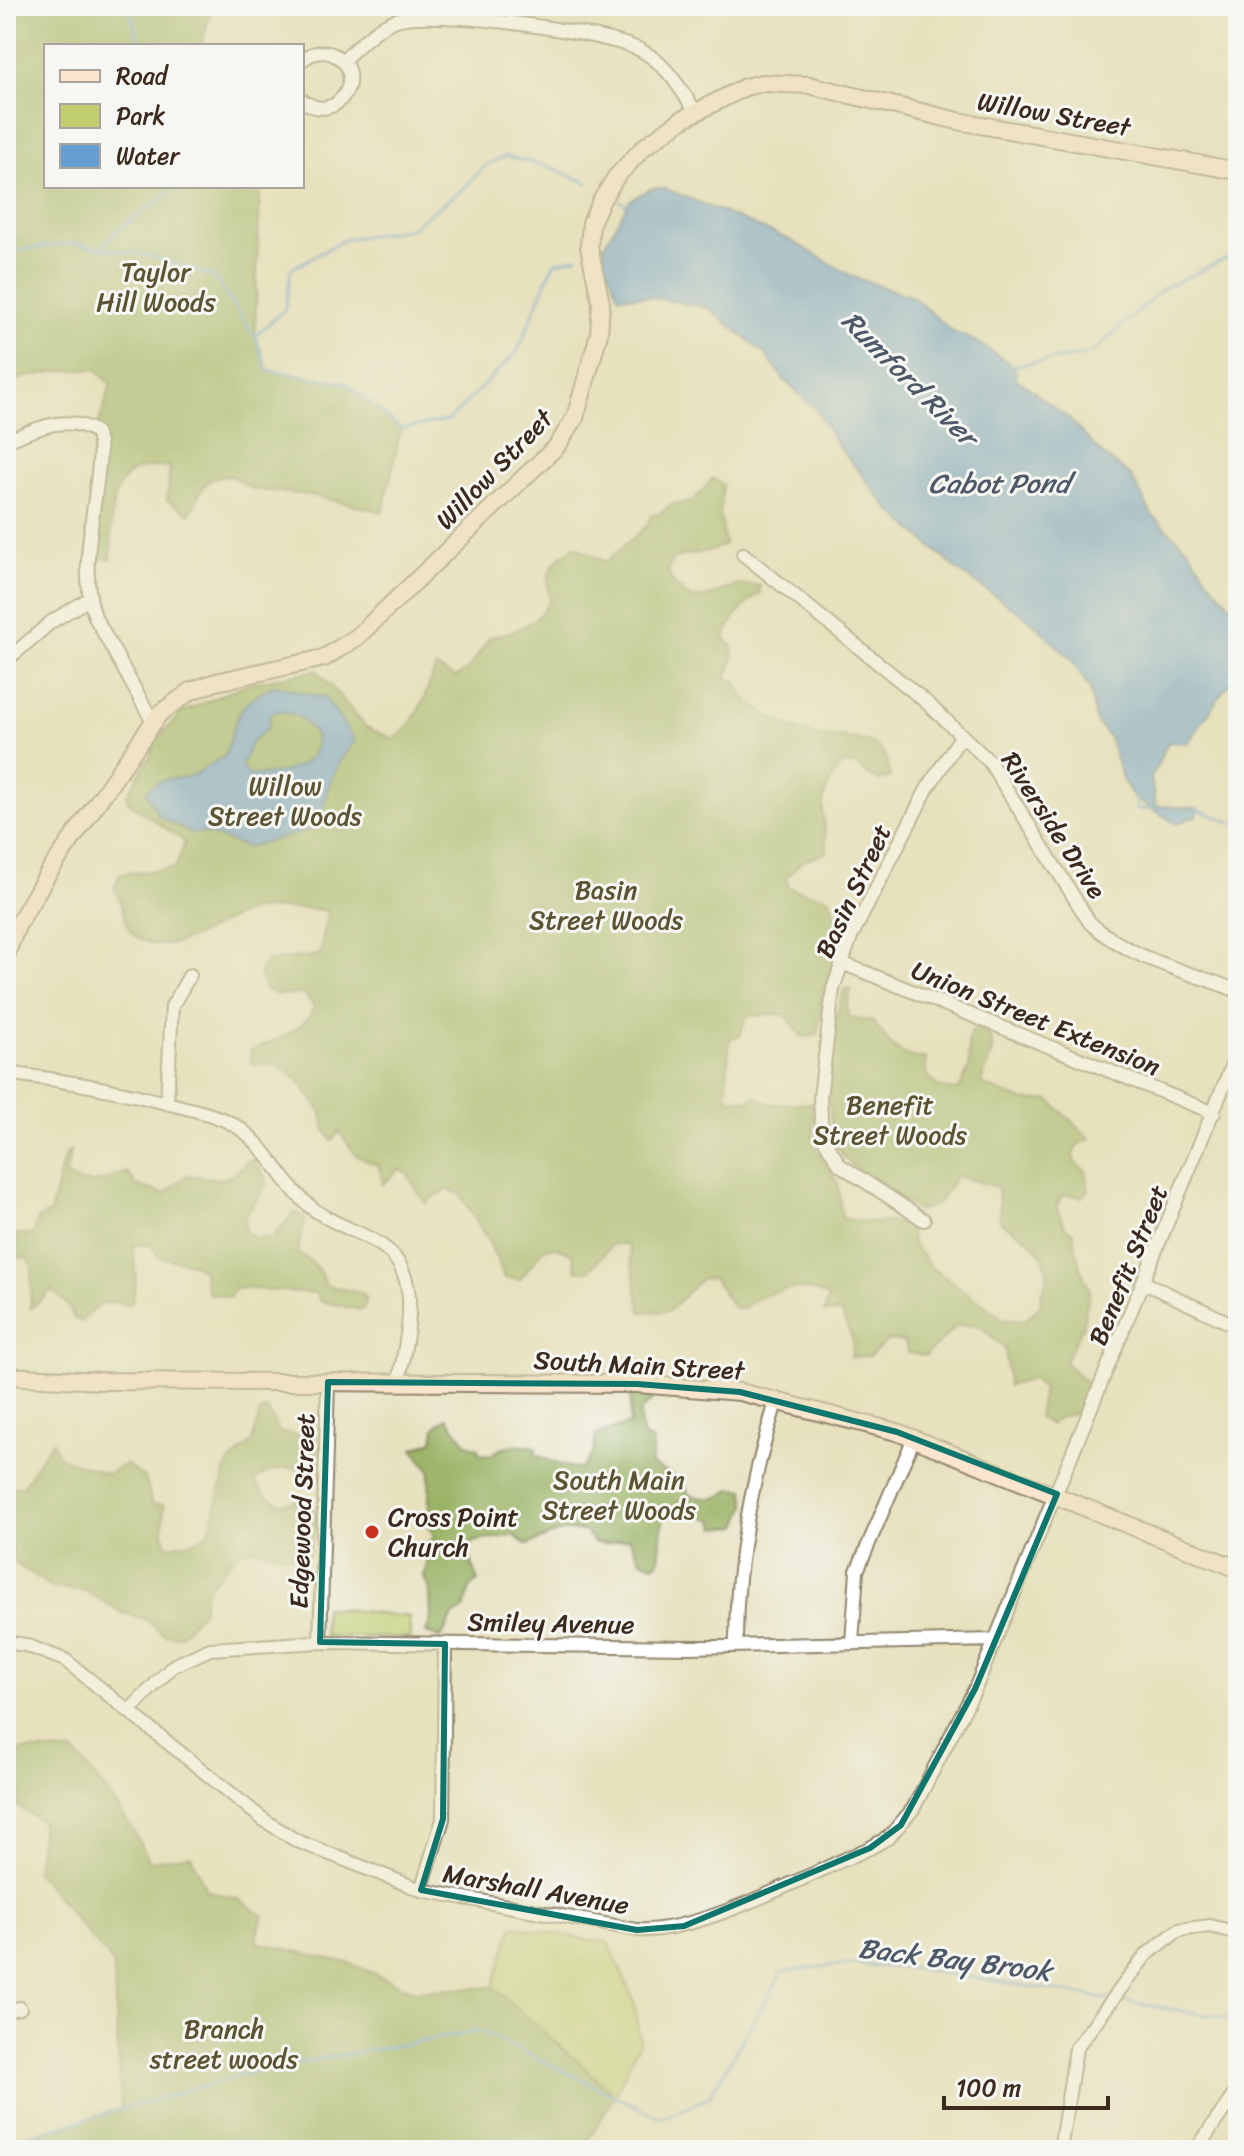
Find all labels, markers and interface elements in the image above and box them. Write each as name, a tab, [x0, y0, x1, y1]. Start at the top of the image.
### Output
legend	[44, 44, 304, 188]
text: Road	[116, 55, 170, 97]
street label: Willow Street	[974, 78, 1136, 150]
text: Park	[116, 95, 165, 137]
text: Water	[116, 135, 181, 177]
park label: Taylor Hill Woods	[96, 249, 217, 325]
water label: Rumford River	[830, 298, 993, 461]
street label: Willow Street	[424, 396, 565, 541]
water label: Cabot Pond	[929, 459, 1077, 508]
street label: Riverside Drive	[989, 742, 1119, 909]
park label: Willow Street Woods	[208, 763, 362, 839]
street label: Basin Street	[802, 816, 904, 966]
park label: Basin Street Woods	[529, 867, 683, 943]
street label: Union Street Extension	[904, 947, 1168, 1089]
park label: Benefit Street Woods	[813, 1082, 967, 1158]
street label: Benefit Street	[1075, 1178, 1181, 1352]
street label: South Main Street	[533, 1337, 747, 1394]
street label: Edgewood Street	[276, 1412, 328, 1610]
park label: South Main Street Woods	[542, 1457, 696, 1533]
place label: Cross Point Church	[388, 1494, 519, 1570]
marker: Cross Point Church	[363, 1523, 381, 1541]
street label: Smiley Avenue	[467, 1599, 635, 1647]
street label: Marshall Avenue	[439, 1850, 633, 1928]
water label: Back Bay Brook	[856, 1923, 1057, 1996]
park label: Branch street woods	[149, 2006, 299, 2082]
scale bar	[944, 2060, 1108, 2110]
text: 100 m	[956, 2067, 1021, 2109]

